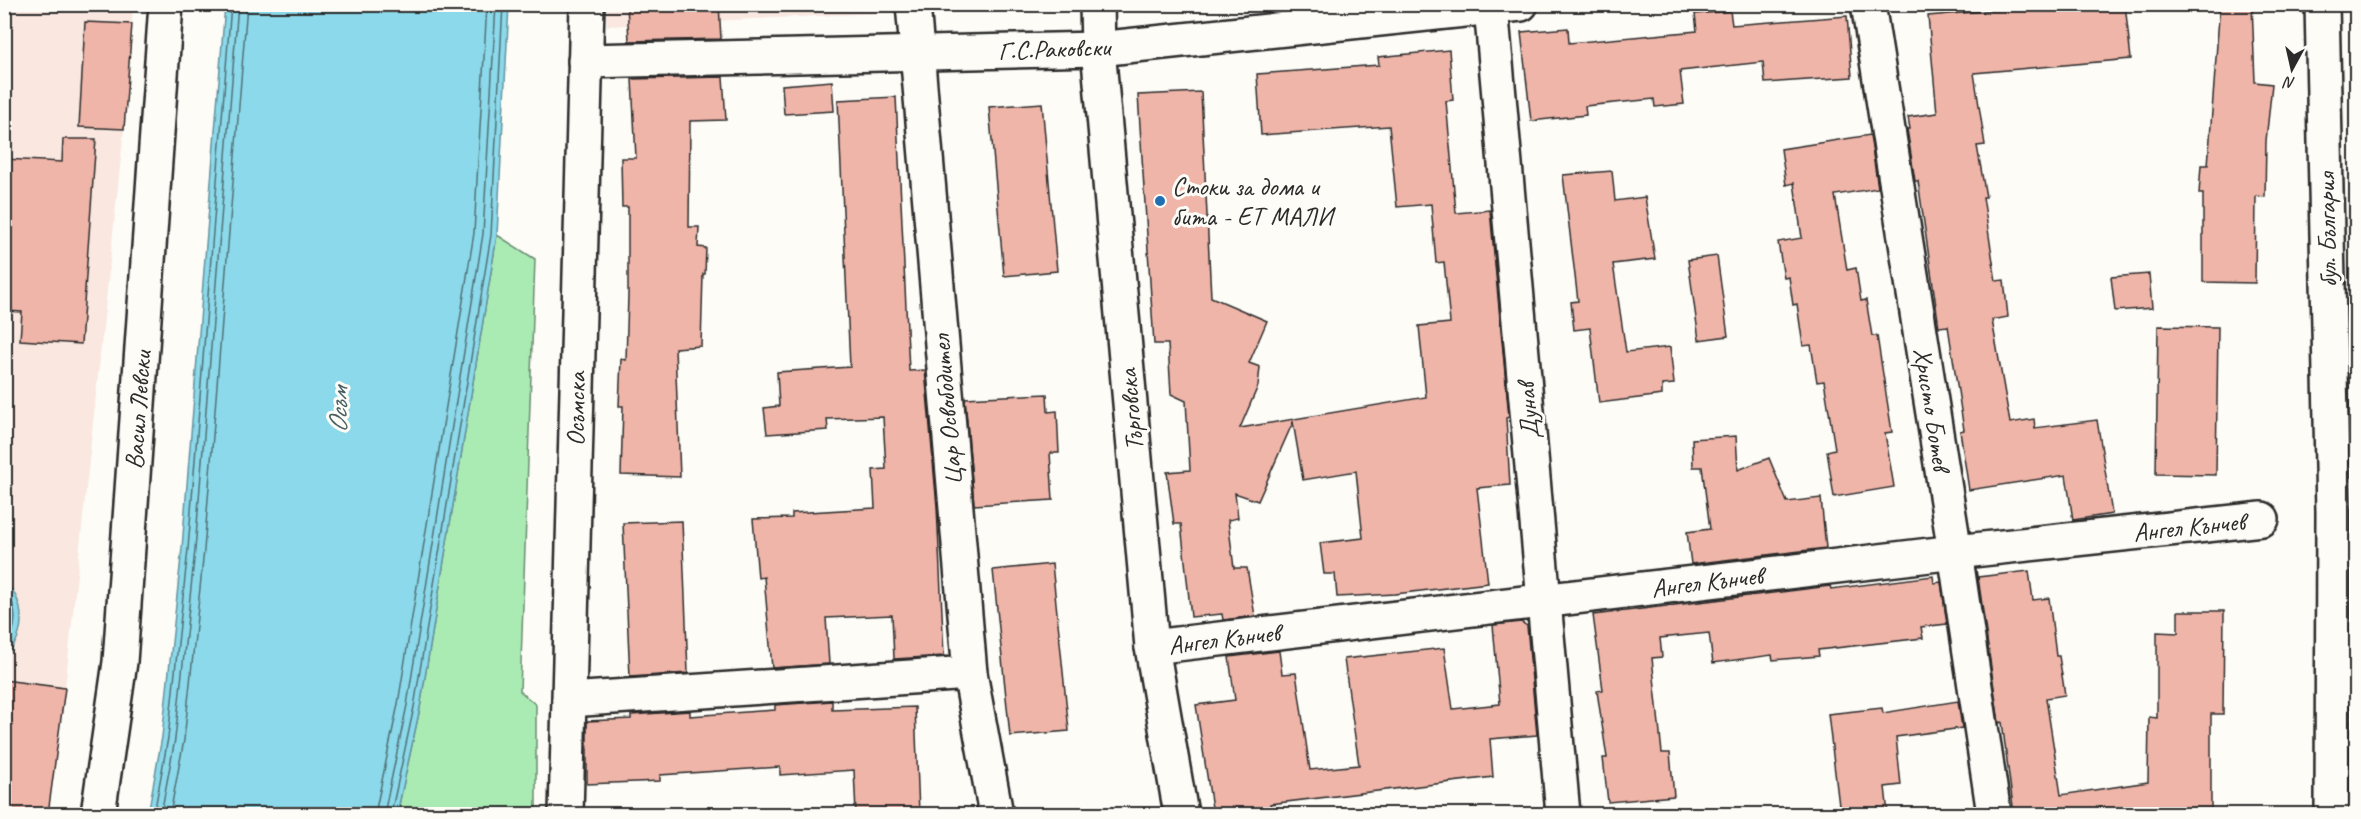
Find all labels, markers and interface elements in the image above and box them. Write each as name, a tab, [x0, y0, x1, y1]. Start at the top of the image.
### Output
street label: Г.С.Раковски	[998, 30, 1113, 67]
north arrow	[2262, 39, 2322, 99]
text: N	[2281, 72, 2296, 93]
place label: Стоки за дома и бита - ЕТ МАЛИ	[1172, 170, 1337, 233]
street label: бул. България	[2309, 170, 2345, 288]
marker: Стоки за дома и бита - ЕТ МАЛИ	[1153, 194, 1167, 208]
street label: Цар Освободител	[924, 332, 970, 487]
street label: Христо Ботев	[1906, 345, 1959, 477]
street label: Васил Левски	[117, 348, 159, 470]
street label: Търговска	[1111, 366, 1151, 452]
street label: Осъмска	[559, 370, 593, 446]
street label: Дунав	[1509, 377, 1547, 440]
water label: Осъм	[320, 383, 356, 433]
street label: Ангел Кънчев	[2132, 504, 2251, 549]
street label: Ангел Кънчев	[1649, 558, 1770, 605]
street label: Ангел Кънчев	[1166, 615, 1287, 662]

